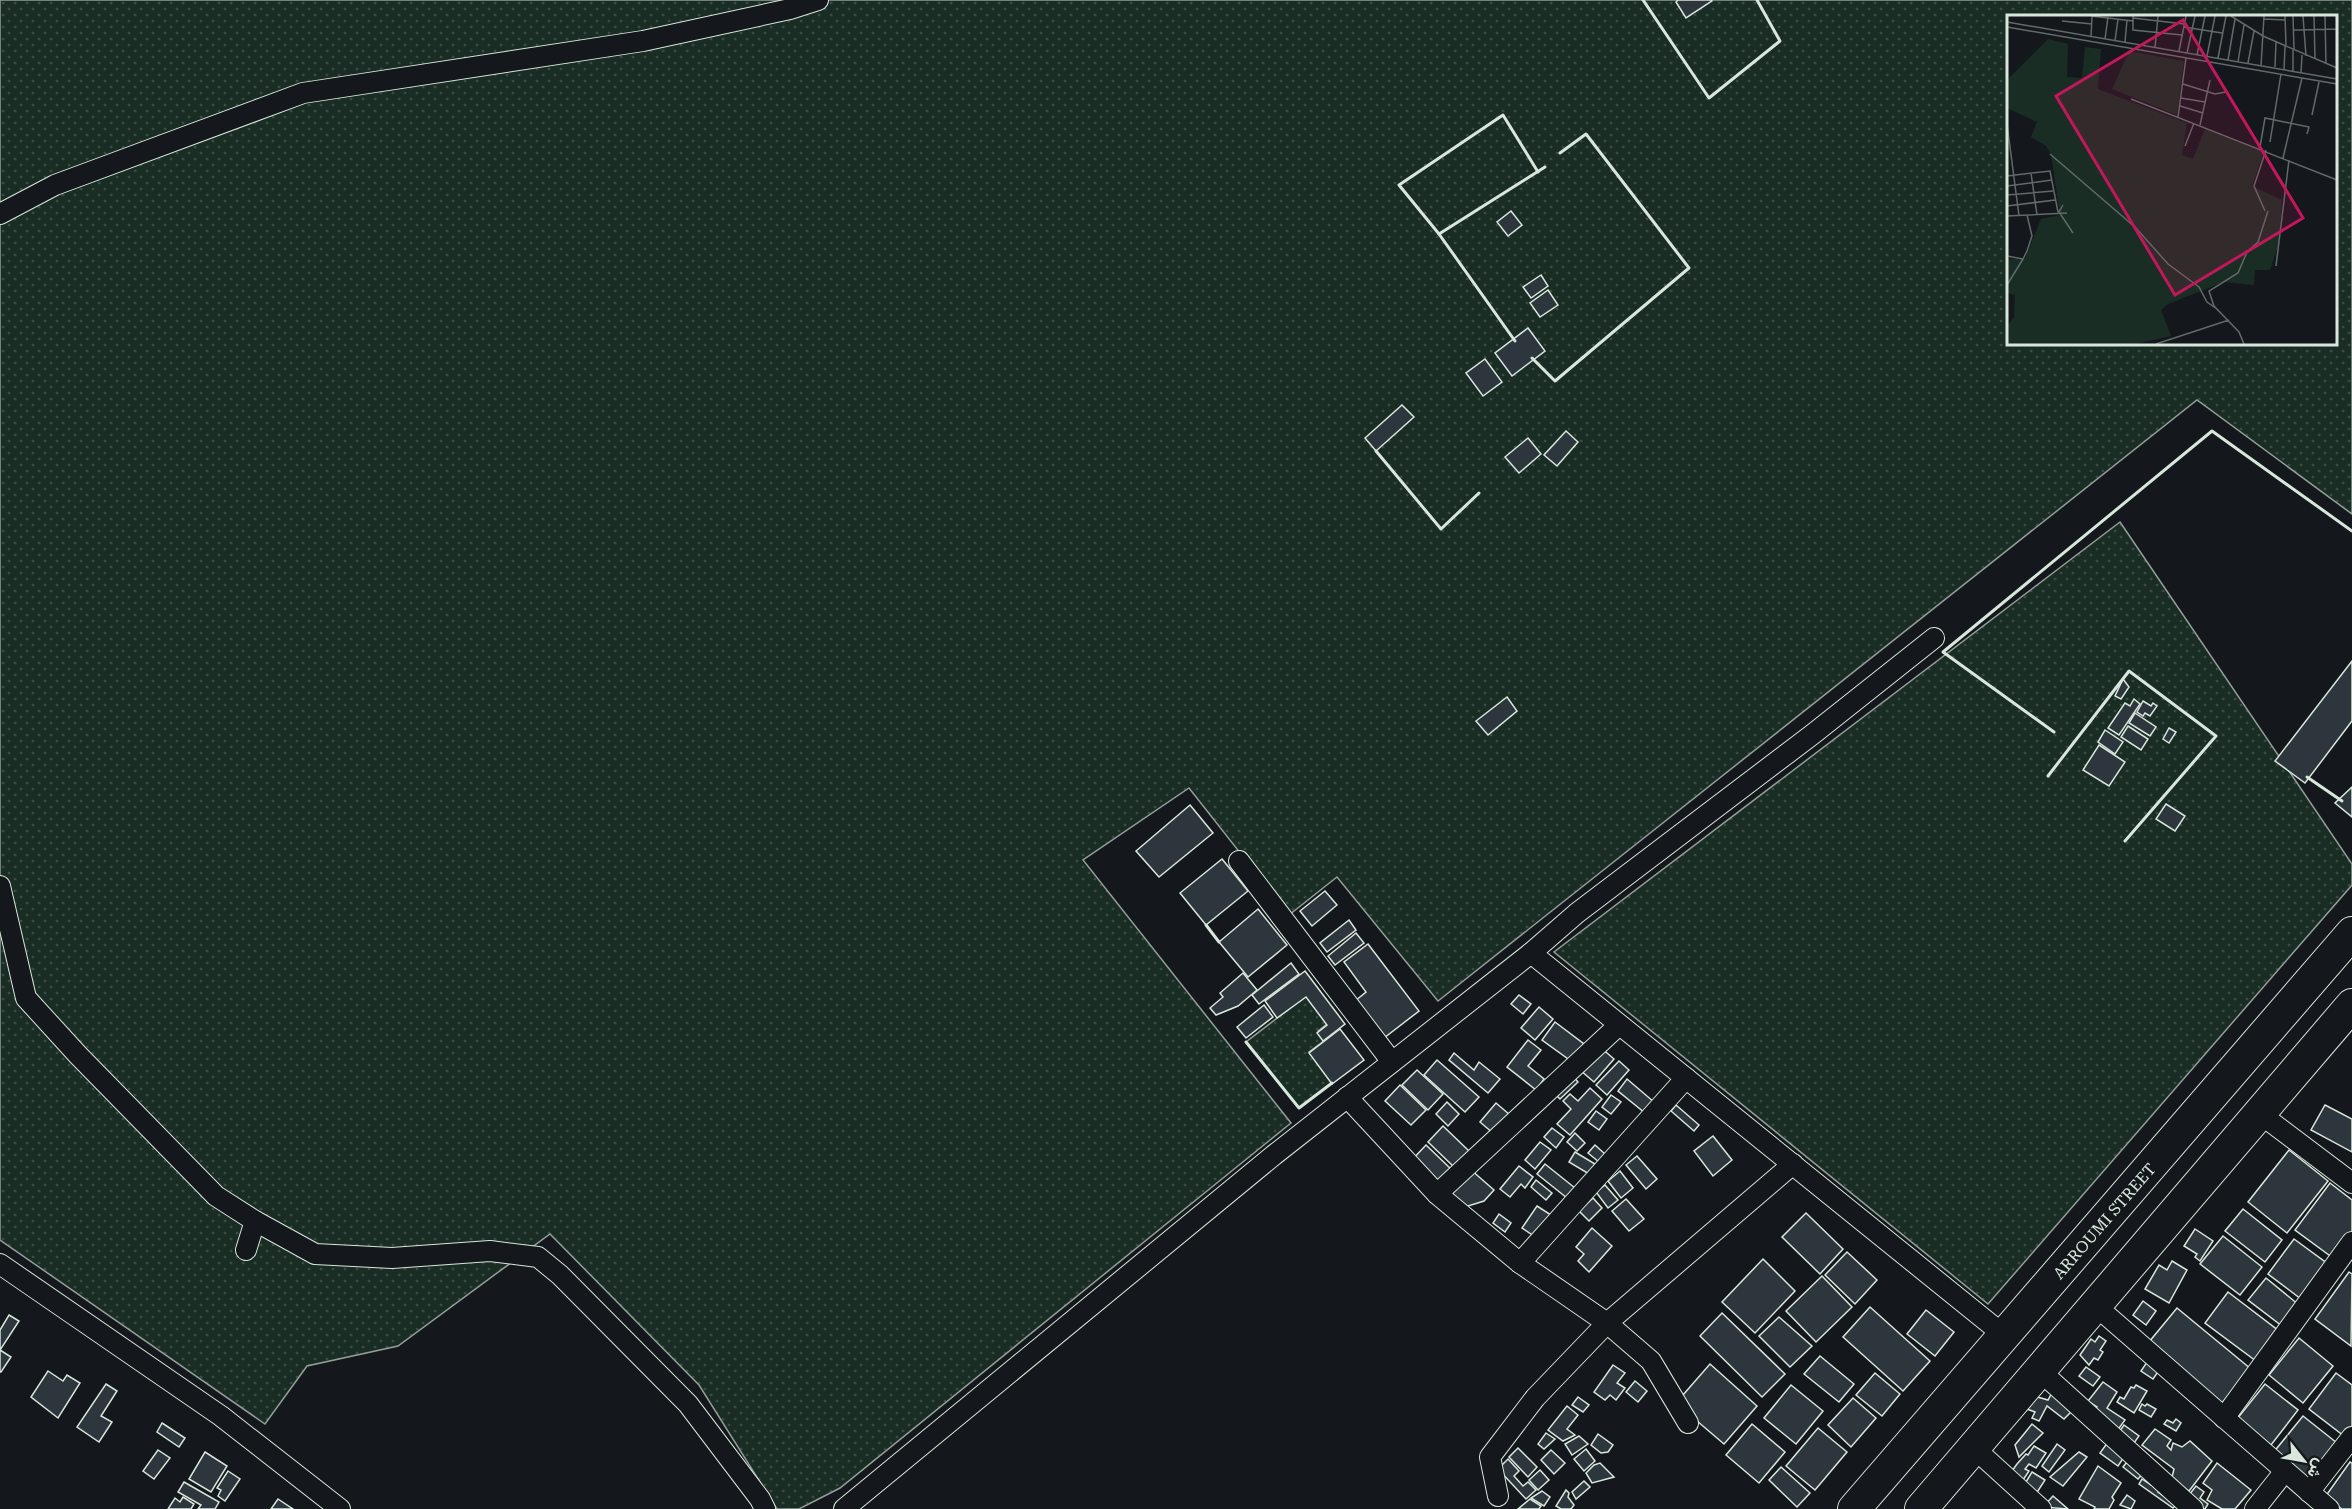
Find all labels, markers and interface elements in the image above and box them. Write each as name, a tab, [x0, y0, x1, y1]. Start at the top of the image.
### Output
inset map	[2007, 15, 2337, 345]
street label: ARROUMI STREET	[2049, 1159, 2160, 1283]
north arrow	[2274, 1431, 2334, 1491]
text: ش	[2303, 1455, 2330, 1482]

